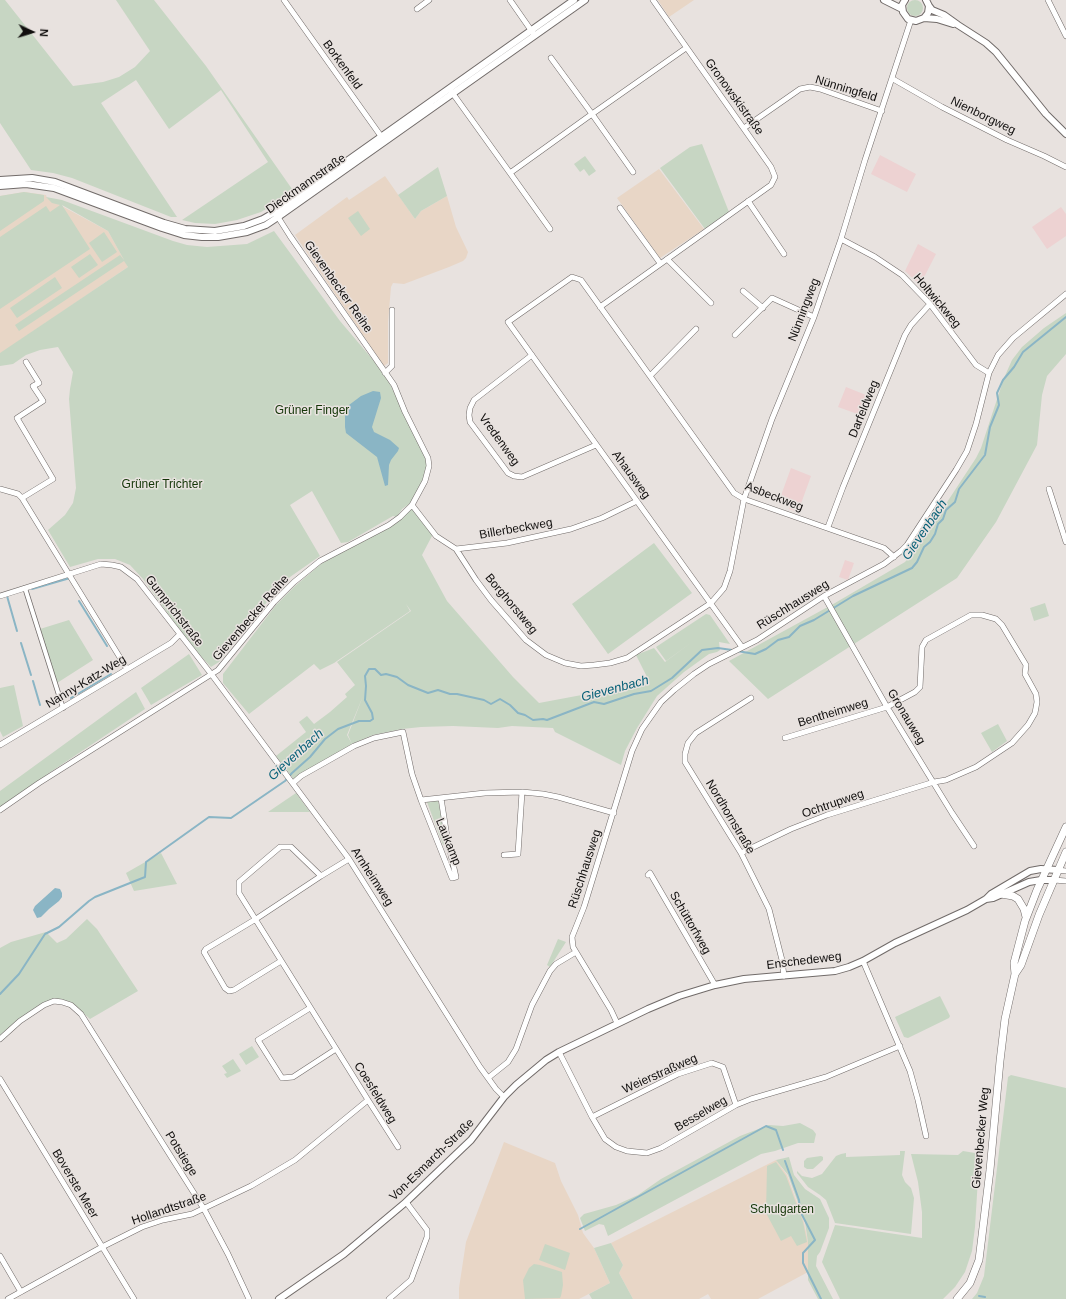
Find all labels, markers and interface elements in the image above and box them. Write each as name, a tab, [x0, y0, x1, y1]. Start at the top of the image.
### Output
north arrow	[12, 12, 52, 52]
text: N	[38, 28, 50, 37]
street label: Borkenfeld	[319, 38, 365, 92]
street label: Gronowskistraße	[702, 56, 766, 138]
street label: Nünningfeld	[813, 73, 879, 105]
street label: Nienborgweg	[948, 94, 1018, 138]
street label: Dieckmannstraße	[263, 151, 349, 217]
street label: Gievenbecker Reihe	[301, 238, 375, 336]
street label: Holtwickweg	[910, 271, 964, 331]
street label: Nünningweg	[785, 276, 823, 344]
street label: Darfeldweg	[846, 378, 882, 440]
park label: Grüner Finger	[275, 404, 349, 418]
street label: Vredenweg	[475, 411, 523, 469]
street label: Ahausweg	[609, 448, 653, 502]
park label: Grüner Trichter	[122, 478, 202, 492]
street label: Asbeckweg	[743, 479, 805, 515]
water label: Gievenbach	[899, 497, 951, 563]
street label: Billerbeckweg	[478, 515, 554, 543]
street label: Borghorstweg	[482, 571, 540, 637]
street label: Gievenbecker Reihe	[210, 572, 292, 664]
street label: Gumprichstraße	[142, 573, 206, 649]
street label: Rüschhausweg	[754, 577, 832, 633]
street label: Nanny-Katz-Weg	[43, 652, 129, 712]
water label: Gievenbach	[579, 672, 651, 706]
street label: Gronauweg	[884, 687, 928, 747]
street label: Bentheimweg	[796, 695, 870, 731]
water label: Gievenbach	[265, 726, 327, 784]
street label: Nordhornstraße	[702, 777, 758, 857]
street label: Ochtrupweg	[800, 787, 866, 821]
street label: Laukamp	[432, 816, 464, 868]
street label: Rüschhausweg	[565, 828, 605, 910]
street label: Arnheimweg	[348, 845, 396, 909]
street label: Schüttorfweg	[666, 889, 714, 957]
street label: Enschedeweg	[766, 949, 842, 973]
street label: Weierstraßweg	[620, 1051, 700, 1097]
street label: Coesfeldweg	[351, 1060, 399, 1126]
street label: Gievenbecker Weg	[969, 1087, 993, 1189]
street label: Besselweg	[672, 1093, 730, 1135]
street label: Von-Esmarch-Straße	[387, 1116, 477, 1204]
street label: Potstiege	[162, 1129, 200, 1179]
street label: Boverste Meer	[49, 1147, 101, 1221]
street label: Hollandtstraße	[130, 1189, 208, 1229]
park label: Schulgarten	[750, 1203, 814, 1217]

